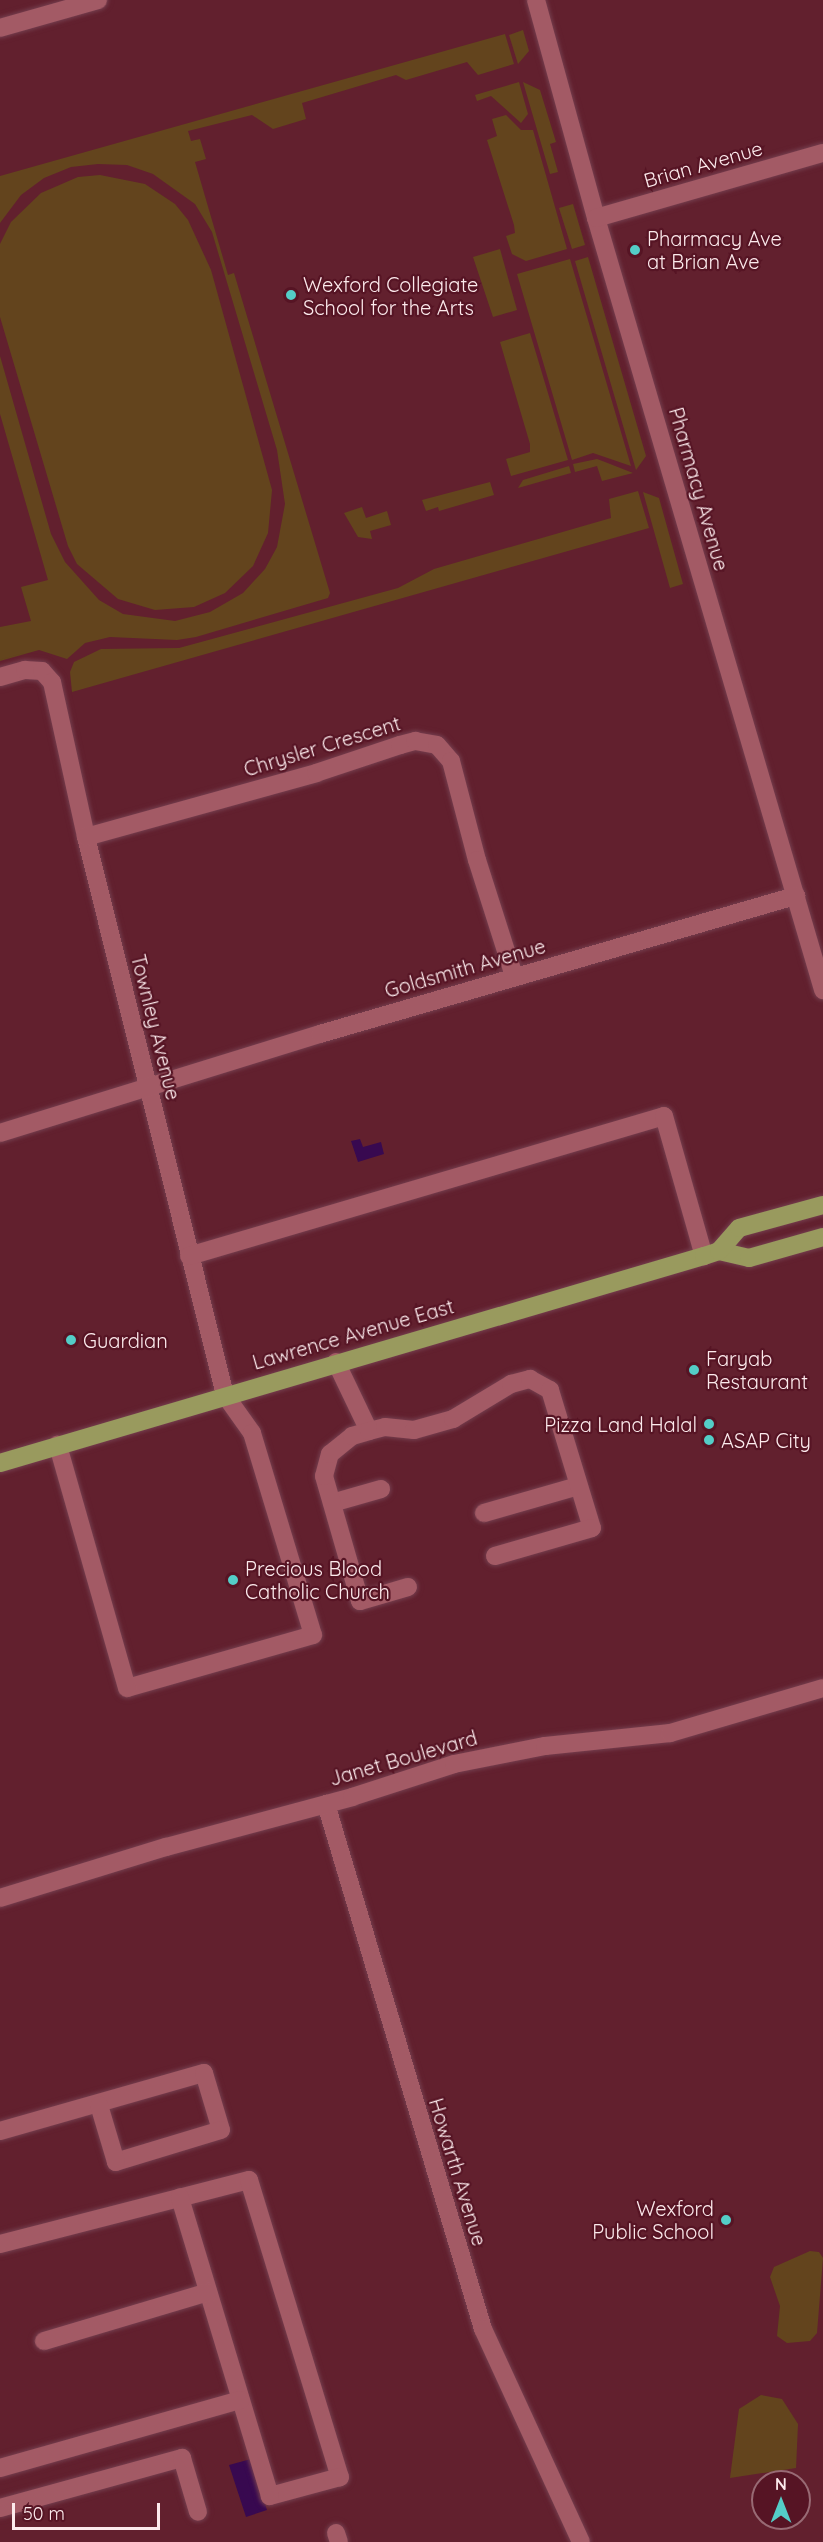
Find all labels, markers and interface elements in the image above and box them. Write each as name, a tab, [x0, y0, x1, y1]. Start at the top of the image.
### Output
street label: Brian Avenue	[641, 136, 765, 192]
place label: Pharmacy Ave at Brian Ave	[647, 226, 782, 273]
marker: Pharmacy Ave at Brian Ave	[628, 243, 642, 257]
place label: Wexford Collegiate School for the Arts	[303, 272, 478, 319]
marker: Wexford Collegiate School for the Arts	[284, 288, 298, 302]
street label: Pharmacy Avenue	[664, 404, 734, 574]
street label: Chrysler Crescent	[241, 711, 403, 781]
street label: Goldsmith Avenue	[382, 934, 548, 1002]
street label: Townley Avenue	[126, 952, 186, 1102]
street label: Lawrence Avenue East	[250, 1294, 456, 1374]
place label: Guardian	[83, 1328, 168, 1352]
marker: Guardian	[64, 1333, 78, 1347]
place label: Faryab Restaurant	[706, 1346, 808, 1393]
marker: Faryab Restaurant	[687, 1363, 701, 1377]
place label: Pizza Land Halal	[544, 1412, 697, 1436]
marker: Pizza Land Halal	[702, 1417, 716, 1431]
place label: ASAP City	[721, 1428, 811, 1452]
marker: ASAP City	[702, 1433, 716, 1447]
place label: Precious Blood Catholic Church	[245, 1556, 390, 1603]
marker: Precious Blood Catholic Church	[226, 1573, 240, 1587]
street label: Janet Boulevard	[326, 1725, 480, 1791]
street label: Howarth Avenue	[424, 2095, 492, 2249]
place label: Wexford Public School	[592, 2196, 714, 2243]
marker: Wexford Public School	[719, 2213, 733, 2227]
north arrow	[751, 2470, 811, 2530]
text: N	[775, 2474, 787, 2494]
scale bar	[15, 2491, 164, 2529]
text: 50 m	[23, 2502, 65, 2525]

